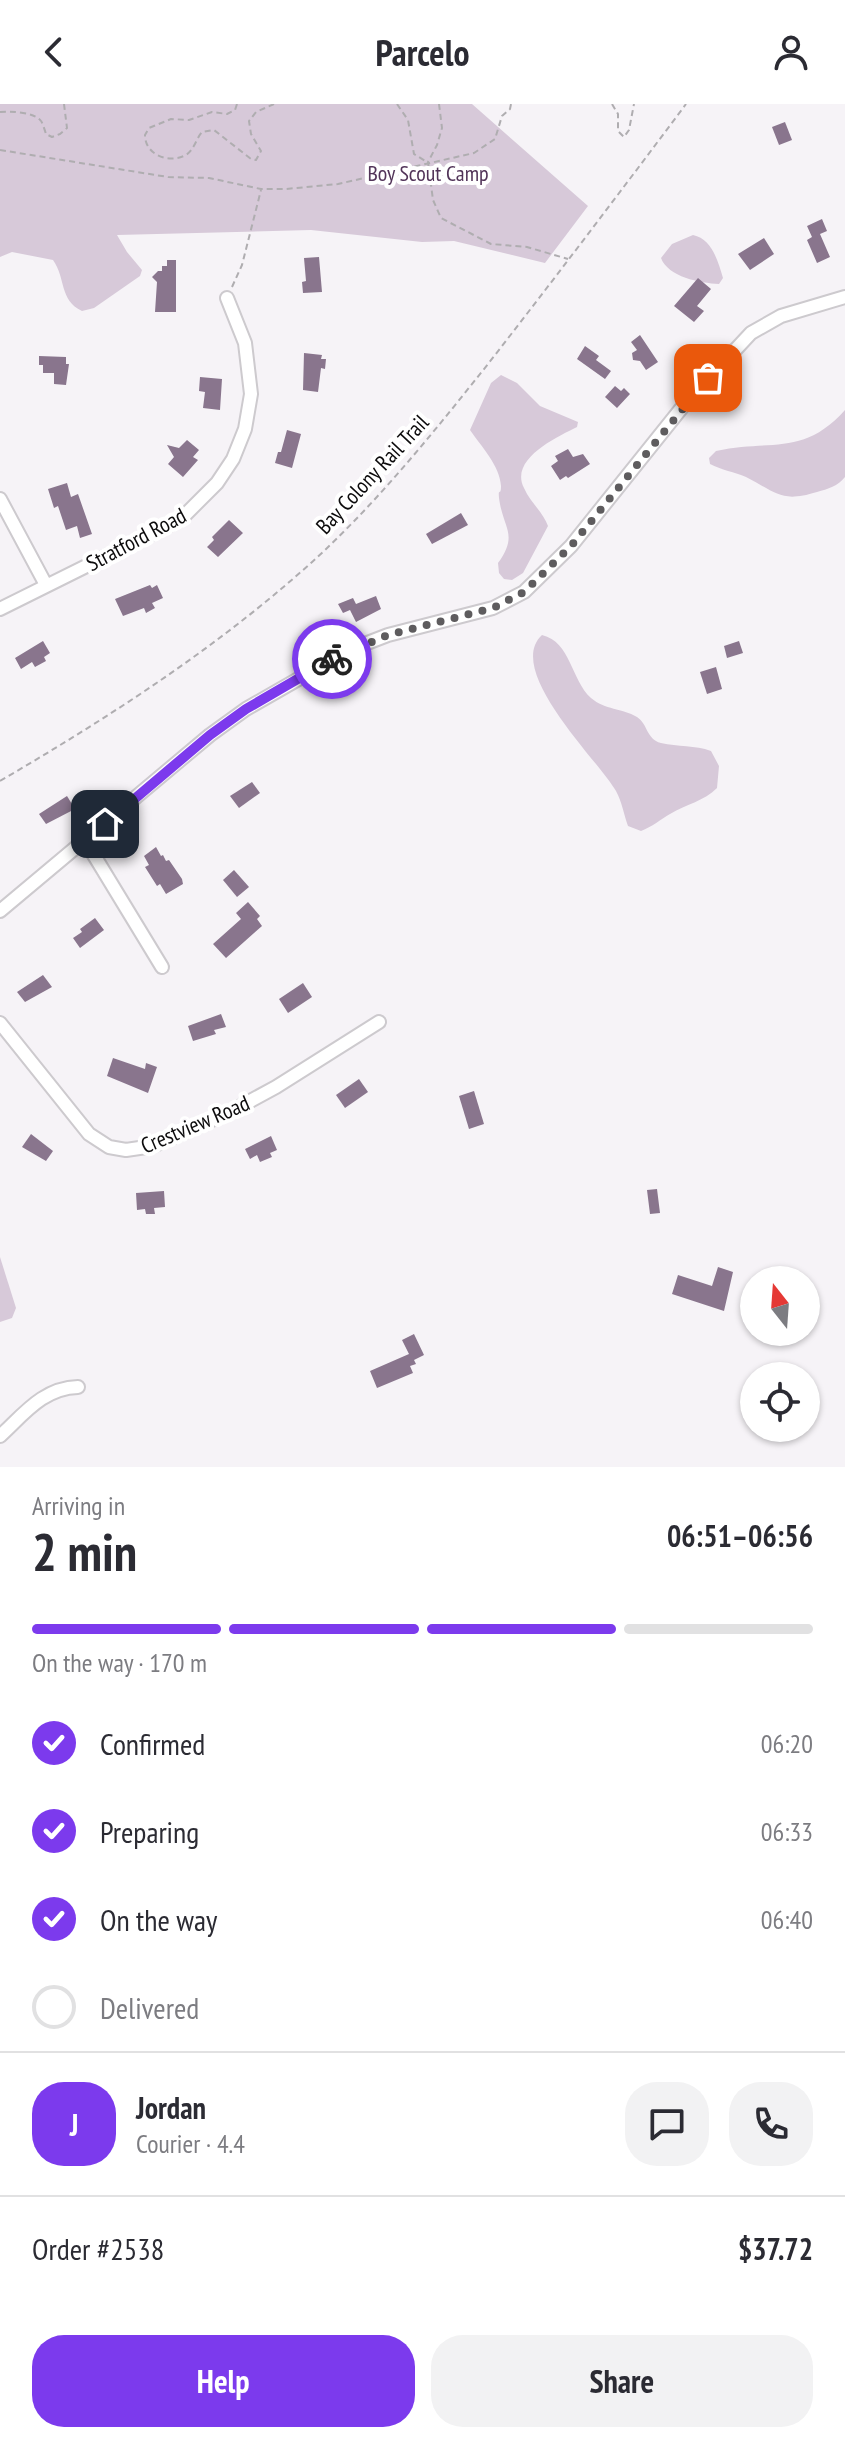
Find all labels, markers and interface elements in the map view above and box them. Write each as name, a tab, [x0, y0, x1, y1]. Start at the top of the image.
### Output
text: Parcelo	[375, 29, 470, 76]
icon: back	[32, 30, 76, 74]
icon: person	[769, 30, 813, 74]
park label: Boy Scout Camp	[367, 159, 489, 187]
pin	[674, 344, 742, 412]
icon: bag	[686, 356, 730, 400]
street label: Bay Colony Rail Trail	[310, 408, 435, 540]
street label: Stratford Road	[81, 501, 191, 577]
courier	[292, 619, 372, 699]
icon: bike	[310, 637, 354, 681]
pin	[71, 790, 139, 858]
icon: home	[83, 802, 127, 846]
street label: Crestview Road	[136, 1089, 254, 1159]
north arrow	[740, 1266, 820, 1346]
map controls	[740, 1266, 820, 1442]
button: locate	[740, 1362, 820, 1442]
text: Arriving in	[32, 1489, 125, 1522]
text: 06:51–06:56	[667, 1516, 813, 1555]
text: 2 min	[32, 1518, 137, 1585]
text: On the way · 170 m	[32, 1646, 207, 1679]
icon: check	[32, 1721, 76, 1765]
text: Confirmed	[100, 1724, 205, 1763]
text: 06:20	[761, 1727, 813, 1760]
icon: check	[32, 1809, 76, 1853]
text: Preparing	[100, 1812, 199, 1851]
text: 06:33	[761, 1815, 813, 1848]
icon: check	[32, 1897, 76, 1941]
text: On the way	[100, 1900, 217, 1939]
text: 06:40	[761, 1903, 813, 1936]
text: Delivered	[100, 1988, 199, 2027]
button: chat	[625, 2082, 709, 2166]
button: phone	[729, 2082, 813, 2166]
text: Jordan	[136, 2088, 206, 2127]
text: J	[70, 2105, 78, 2144]
text: Courier · 4.4	[136, 2127, 245, 2160]
text: Order #2538	[32, 2229, 164, 2268]
text: $37.72	[738, 2229, 813, 2268]
button: Help	[32, 2335, 415, 2427]
button: Share	[431, 2335, 813, 2427]

